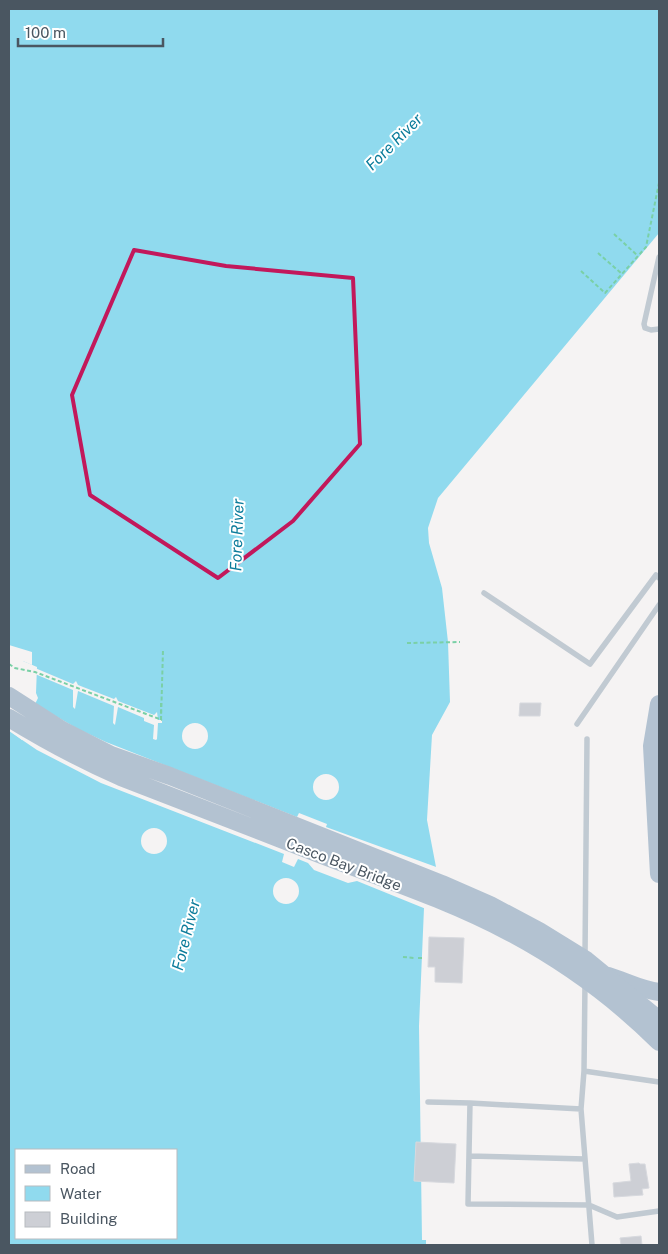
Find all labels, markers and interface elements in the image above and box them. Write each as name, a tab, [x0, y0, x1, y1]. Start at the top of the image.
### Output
scale bar	[18, 15, 162, 47]
text: 100 m	[25, 24, 66, 41]
water label: Fore River	[362, 109, 427, 174]
water label: Fore River	[226, 497, 248, 572]
street label: Casco Bay Bridge	[284, 834, 404, 894]
water label: Fore River	[168, 897, 204, 973]
legend	[15, 1149, 178, 1239]
text: Road	[60, 1160, 96, 1177]
text: Water	[60, 1185, 102, 1202]
text: Building	[60, 1210, 118, 1227]

